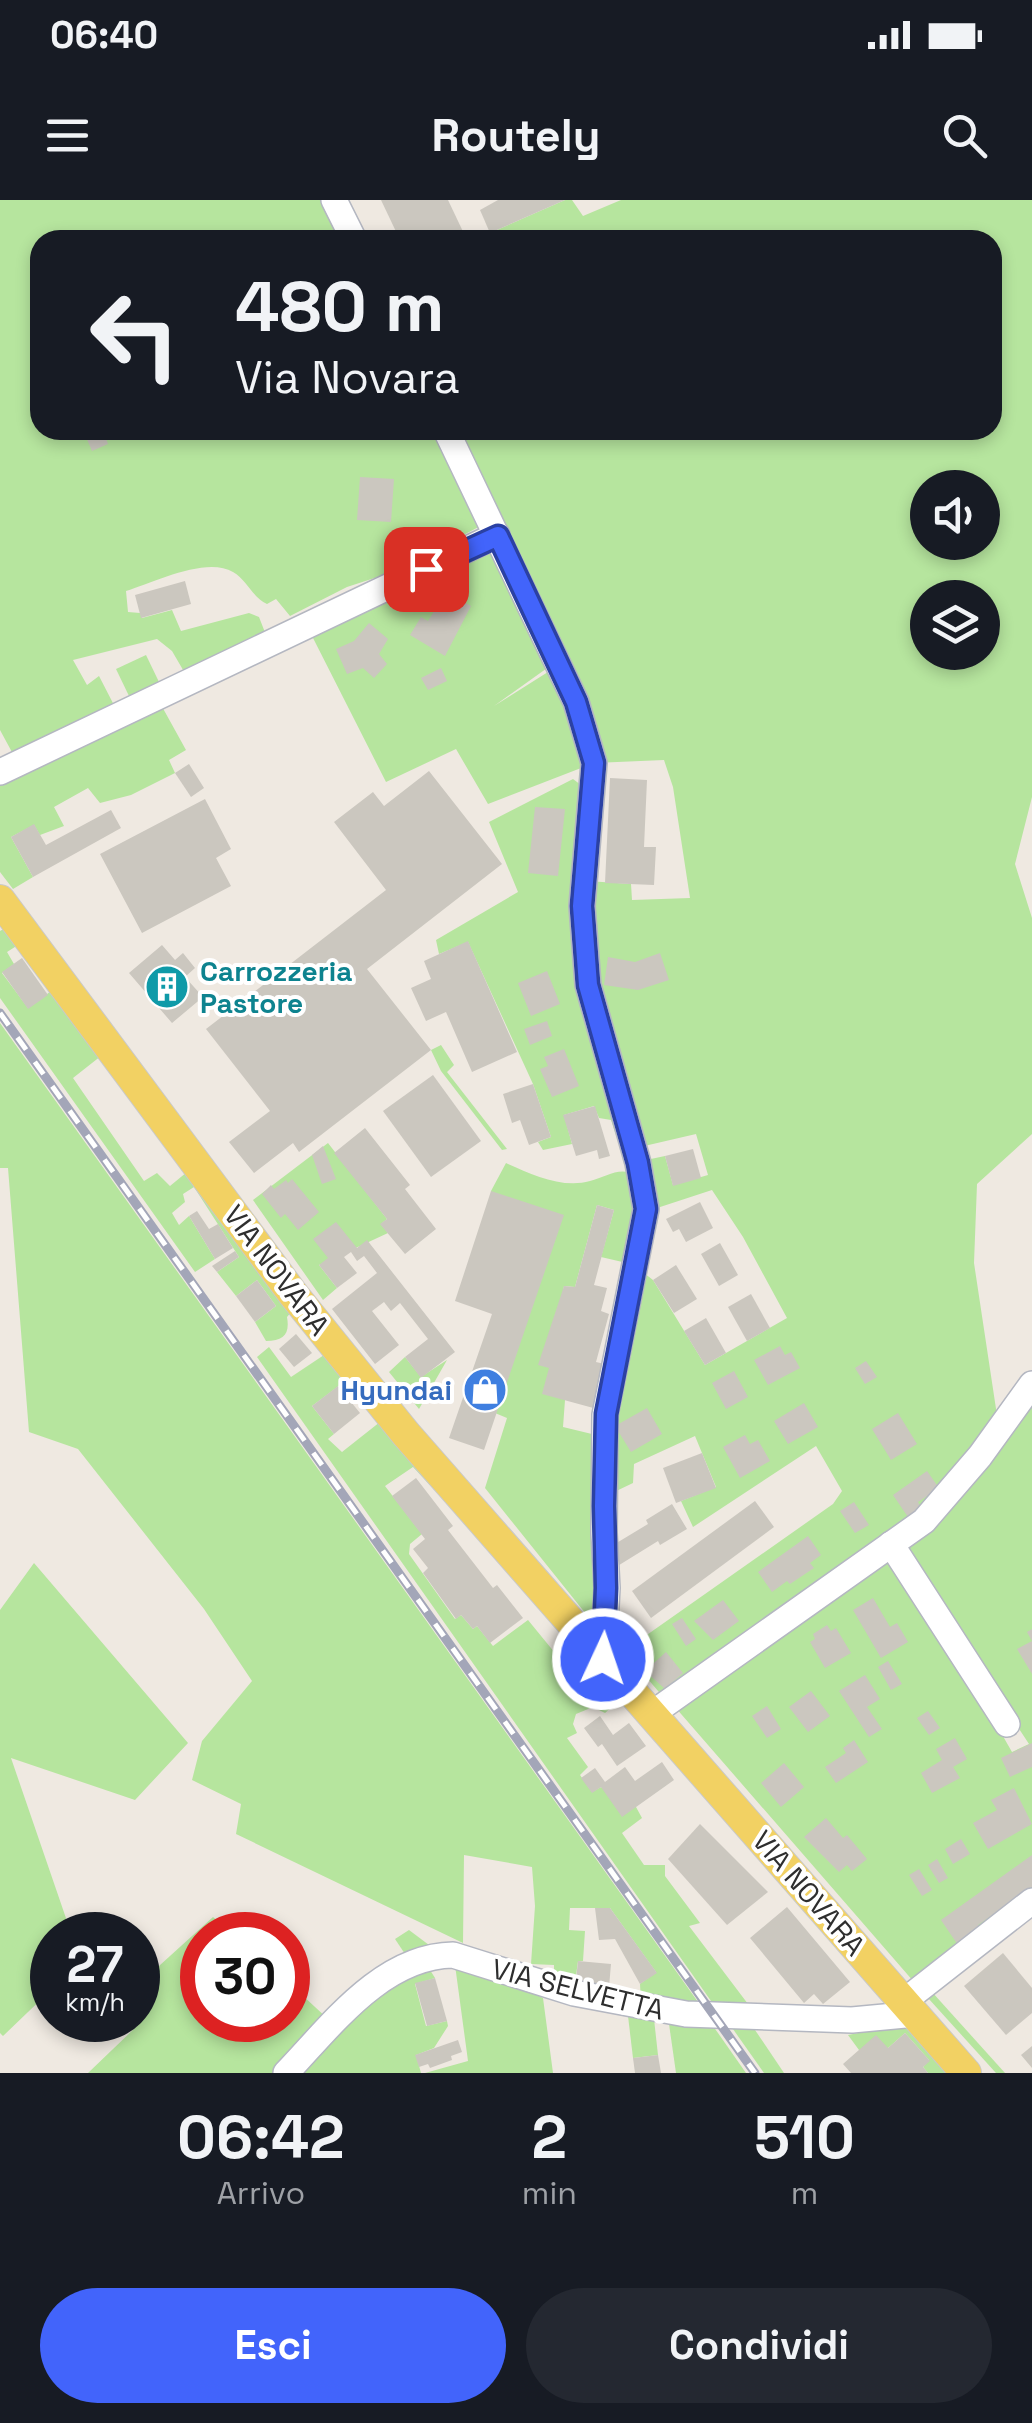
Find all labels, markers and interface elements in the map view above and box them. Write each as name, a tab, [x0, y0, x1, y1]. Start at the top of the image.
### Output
text: 06:40	[50, 11, 158, 59]
text: Routely	[431, 107, 601, 164]
icon: menu	[40, 108, 95, 163]
icon: search	[937, 108, 992, 163]
text: 480 m	[235, 262, 444, 351]
icon: left	[70, 270, 200, 400]
text: Via Novara	[235, 349, 460, 406]
map controls	[910, 470, 1000, 670]
button: sound	[910, 470, 1000, 560]
pin	[384, 527, 469, 612]
icon: arrive	[399, 542, 454, 597]
button: layers	[910, 580, 1000, 670]
place label: Carrozzeria Pastore	[200, 953, 352, 1021]
building icon: Carrozzeria Pastore	[144, 964, 190, 1010]
street label: VIA NOVARA	[216, 1198, 338, 1342]
shop icon: Hyundai	[462, 1367, 508, 1413]
place label: Hyundai	[340, 1372, 452, 1408]
position arrow	[551, 1607, 655, 1711]
street label: VIA NOVARA	[745, 1823, 873, 1963]
speed limit sign: 30	[180, 1912, 310, 2042]
text: 27	[67, 1933, 123, 1997]
street label: VIA SELVETTA	[488, 1950, 668, 2028]
text: km/h	[65, 1986, 125, 2018]
text: 06:42	[177, 2099, 345, 2176]
text: 2	[532, 2099, 567, 2176]
text: 510	[754, 2099, 855, 2176]
text: Arrivo	[217, 2173, 305, 2213]
text: min	[522, 2173, 577, 2213]
text: m	[791, 2173, 818, 2213]
button: Esci	[40, 2288, 506, 2403]
button: Condividi	[526, 2288, 992, 2403]

